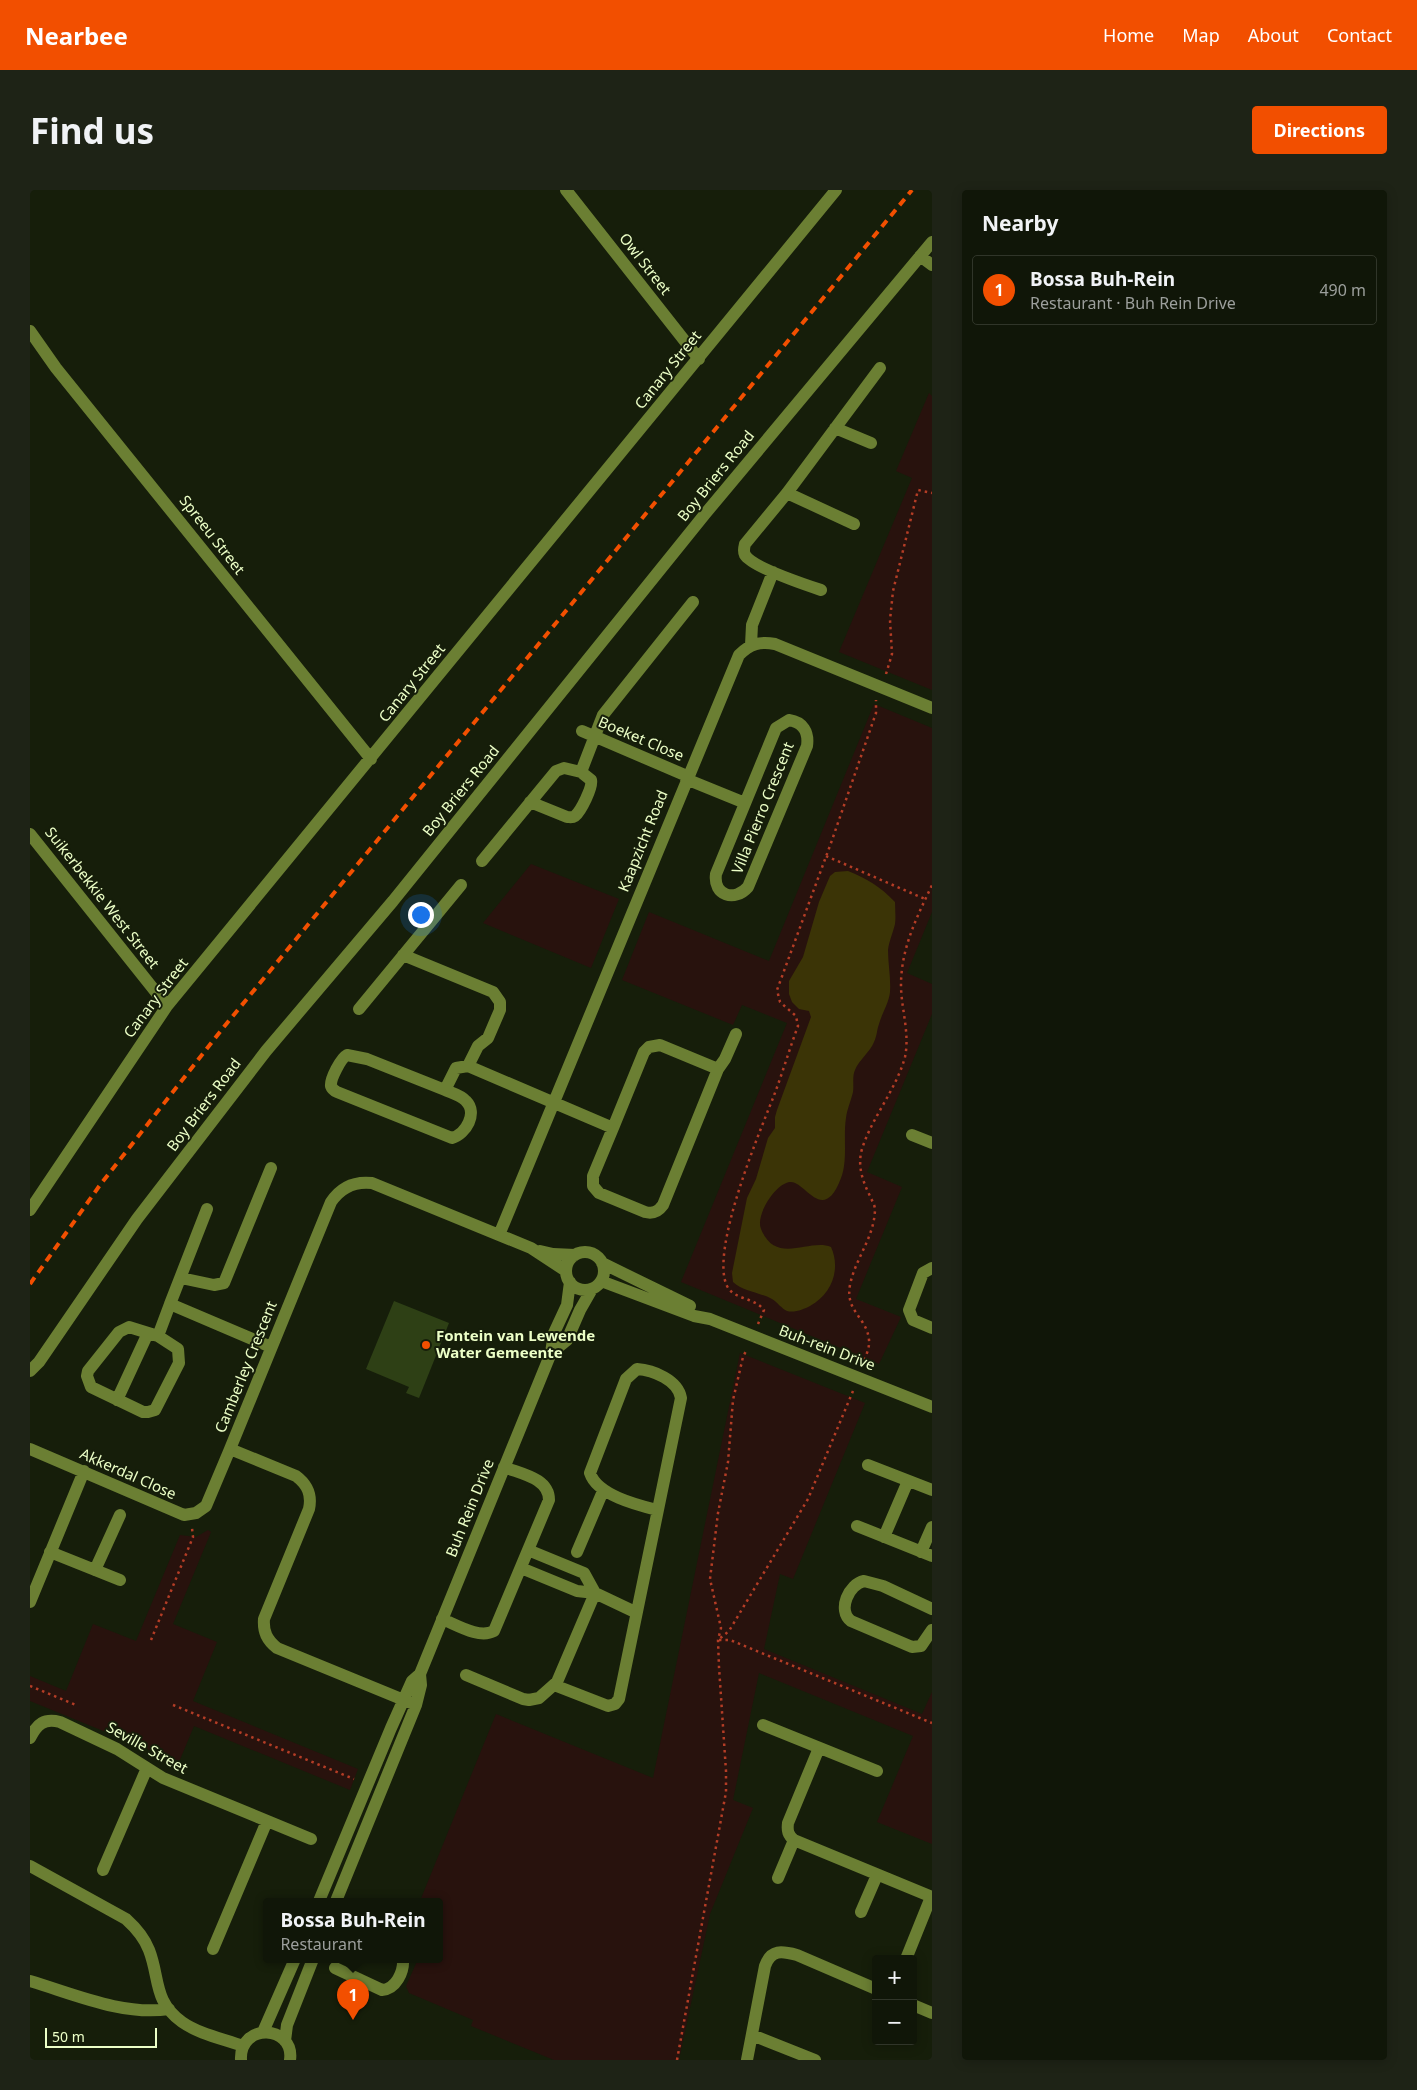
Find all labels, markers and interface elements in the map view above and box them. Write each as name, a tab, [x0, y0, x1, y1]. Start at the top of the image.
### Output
text: Nearbee	[25, 19, 128, 52]
text: Home	[1103, 23, 1154, 47]
text: Map	[1182, 23, 1220, 47]
text: About	[1248, 23, 1299, 47]
text: Contact	[1327, 23, 1392, 47]
button: Directions	[1252, 106, 1387, 154]
text: Find us	[30, 107, 154, 154]
text: Nearby	[982, 209, 1058, 237]
street label: Owl Street	[615, 228, 677, 299]
text: Bossa Buh-Rein	[1030, 266, 1175, 292]
text: 1	[994, 279, 1004, 301]
text: 490 m	[1319, 279, 1366, 301]
text: Restaurant · Buh Rein Drive	[1030, 292, 1236, 314]
street label: Canary Street	[629, 326, 705, 413]
street label: Boy Briers Road	[672, 426, 758, 525]
street label: Spreeu Street	[176, 491, 250, 579]
street label: Canary Street	[373, 639, 449, 726]
street label: Boeket Close	[596, 711, 687, 765]
street label: Villa Pierro Crescent	[726, 738, 798, 877]
street label: Boy Briers Road	[417, 741, 503, 840]
street label: Kaapzicht Road	[613, 787, 672, 894]
street label: Suikerbekkie West Street	[41, 822, 165, 973]
your location	[408, 902, 434, 928]
street label: Canary Street	[119, 953, 192, 1041]
street label: Boy Briers Road	[162, 1054, 245, 1155]
street label: Camberley Crescent	[209, 1297, 281, 1436]
street label: Buh-rein Drive	[776, 1320, 878, 1375]
place label: Fontein van Lewende Water Gemeente	[436, 1325, 595, 1362]
marker: Fontein van Lewende Water Gemeente	[420, 1339, 432, 1351]
street label: Akkerdal Close	[77, 1443, 180, 1503]
street label: Buh Rein Drive	[440, 1456, 498, 1560]
street label: Seville Street	[103, 1717, 192, 1778]
popup	[263, 1898, 443, 1963]
text: Bossa Buh-Rein	[280, 1907, 426, 1933]
text: Restaurant	[280, 1933, 363, 1955]
map controls	[872, 1955, 917, 2045]
button: +	[872, 1955, 917, 2000]
pin: 1	[337, 1979, 369, 2020]
button: −	[872, 2000, 917, 2045]
scale bar	[45, 2025, 158, 2048]
text: 50 m	[52, 2027, 85, 2046]

